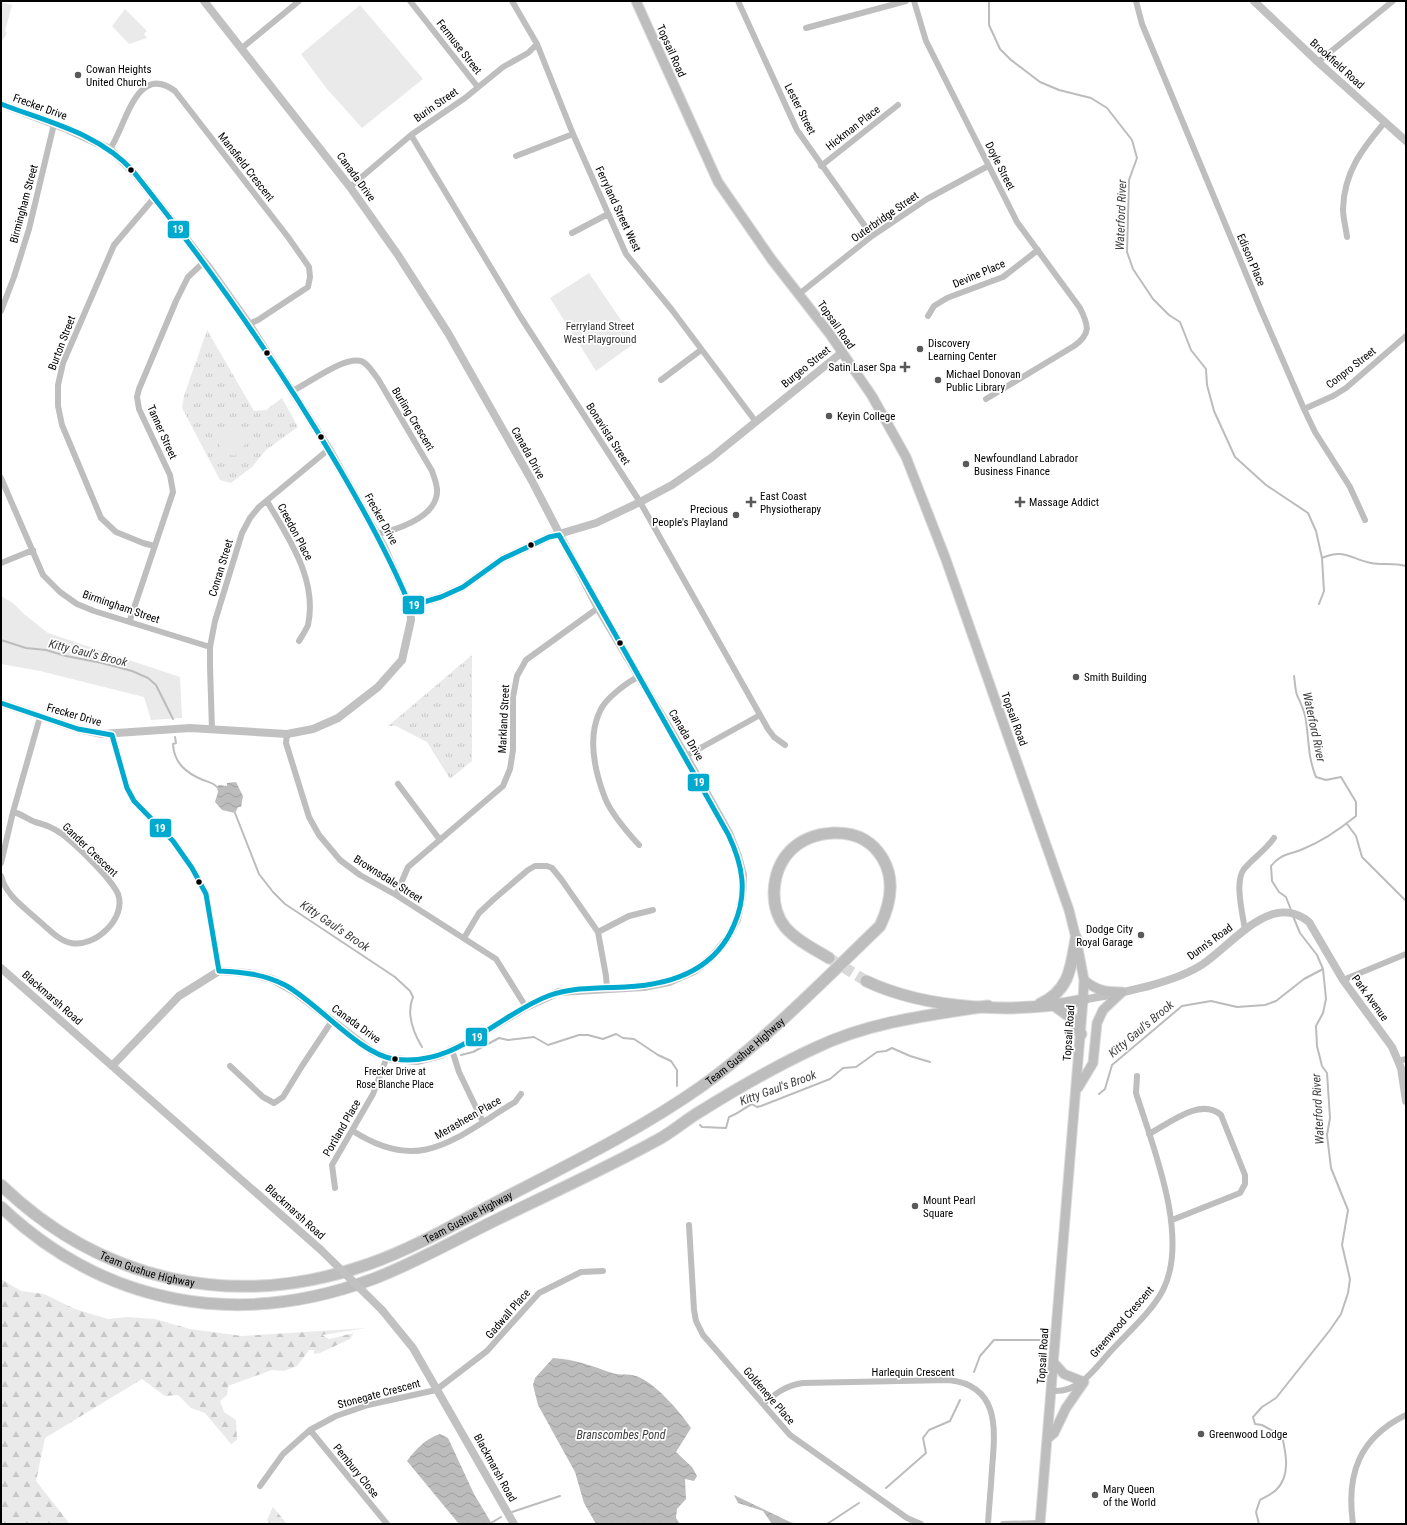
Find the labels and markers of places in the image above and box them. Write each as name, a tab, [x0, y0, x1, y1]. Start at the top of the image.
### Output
place label: Cowan Heights United Church	[86, 63, 152, 89]
marker: Cowan Heights United Church	[73, 70, 83, 80]
unlabelled marker	[126, 165, 136, 175]
place label: Discovery Learning Center	[928, 337, 997, 363]
marker: Discovery Learning Center	[915, 344, 925, 354]
unlabelled marker	[262, 348, 272, 358]
place label: Satin Laser Spa	[828, 361, 896, 374]
marker: Satin Laser Spa	[899, 361, 911, 373]
place label: Michael Donovan Public Library	[946, 368, 1021, 394]
marker: Michael Donovan Public Library	[933, 375, 943, 385]
place label: Keyin College	[837, 410, 895, 423]
marker: Keyin College	[824, 411, 834, 421]
unlabelled marker	[316, 432, 326, 442]
place label: Newfoundland Labrador Business Finance	[974, 452, 1079, 478]
marker: Newfoundland Labrador Business Finance	[961, 459, 971, 469]
place label: East Coast Physiotherapy	[760, 490, 822, 516]
marker: East Coast Physiotherapy	[745, 496, 757, 508]
marker: Massage Addict	[1014, 496, 1026, 508]
place label: Massage Addict	[1029, 496, 1099, 509]
place label: Precious People's Playland	[652, 503, 728, 529]
marker: Precious People's Playland	[731, 510, 741, 520]
unlabelled marker	[526, 540, 536, 550]
unlabelled marker	[615, 638, 625, 648]
place label: Smith Building	[1084, 671, 1147, 684]
marker: Smith Building	[1071, 672, 1081, 682]
unlabelled marker	[194, 877, 204, 887]
place label: Dodge City Royal Garage	[1076, 923, 1133, 949]
marker: Dodge City Royal Garage	[1136, 930, 1146, 940]
marker: Frecker Drive at Rose Blanche Place	[390, 1054, 400, 1064]
place label: Frecker Drive at Rose Blanche Place	[356, 1066, 434, 1090]
place label: Mount Pearl Square	[923, 1194, 976, 1220]
marker: Mount Pearl Square	[910, 1201, 920, 1211]
place label: Greenwood Lodge	[1209, 1428, 1287, 1441]
marker: Greenwood Lodge	[1196, 1429, 1206, 1439]
place label: Mary Queen of the World	[1103, 1483, 1156, 1509]
marker: Mary Queen of the World	[1090, 1490, 1100, 1500]

